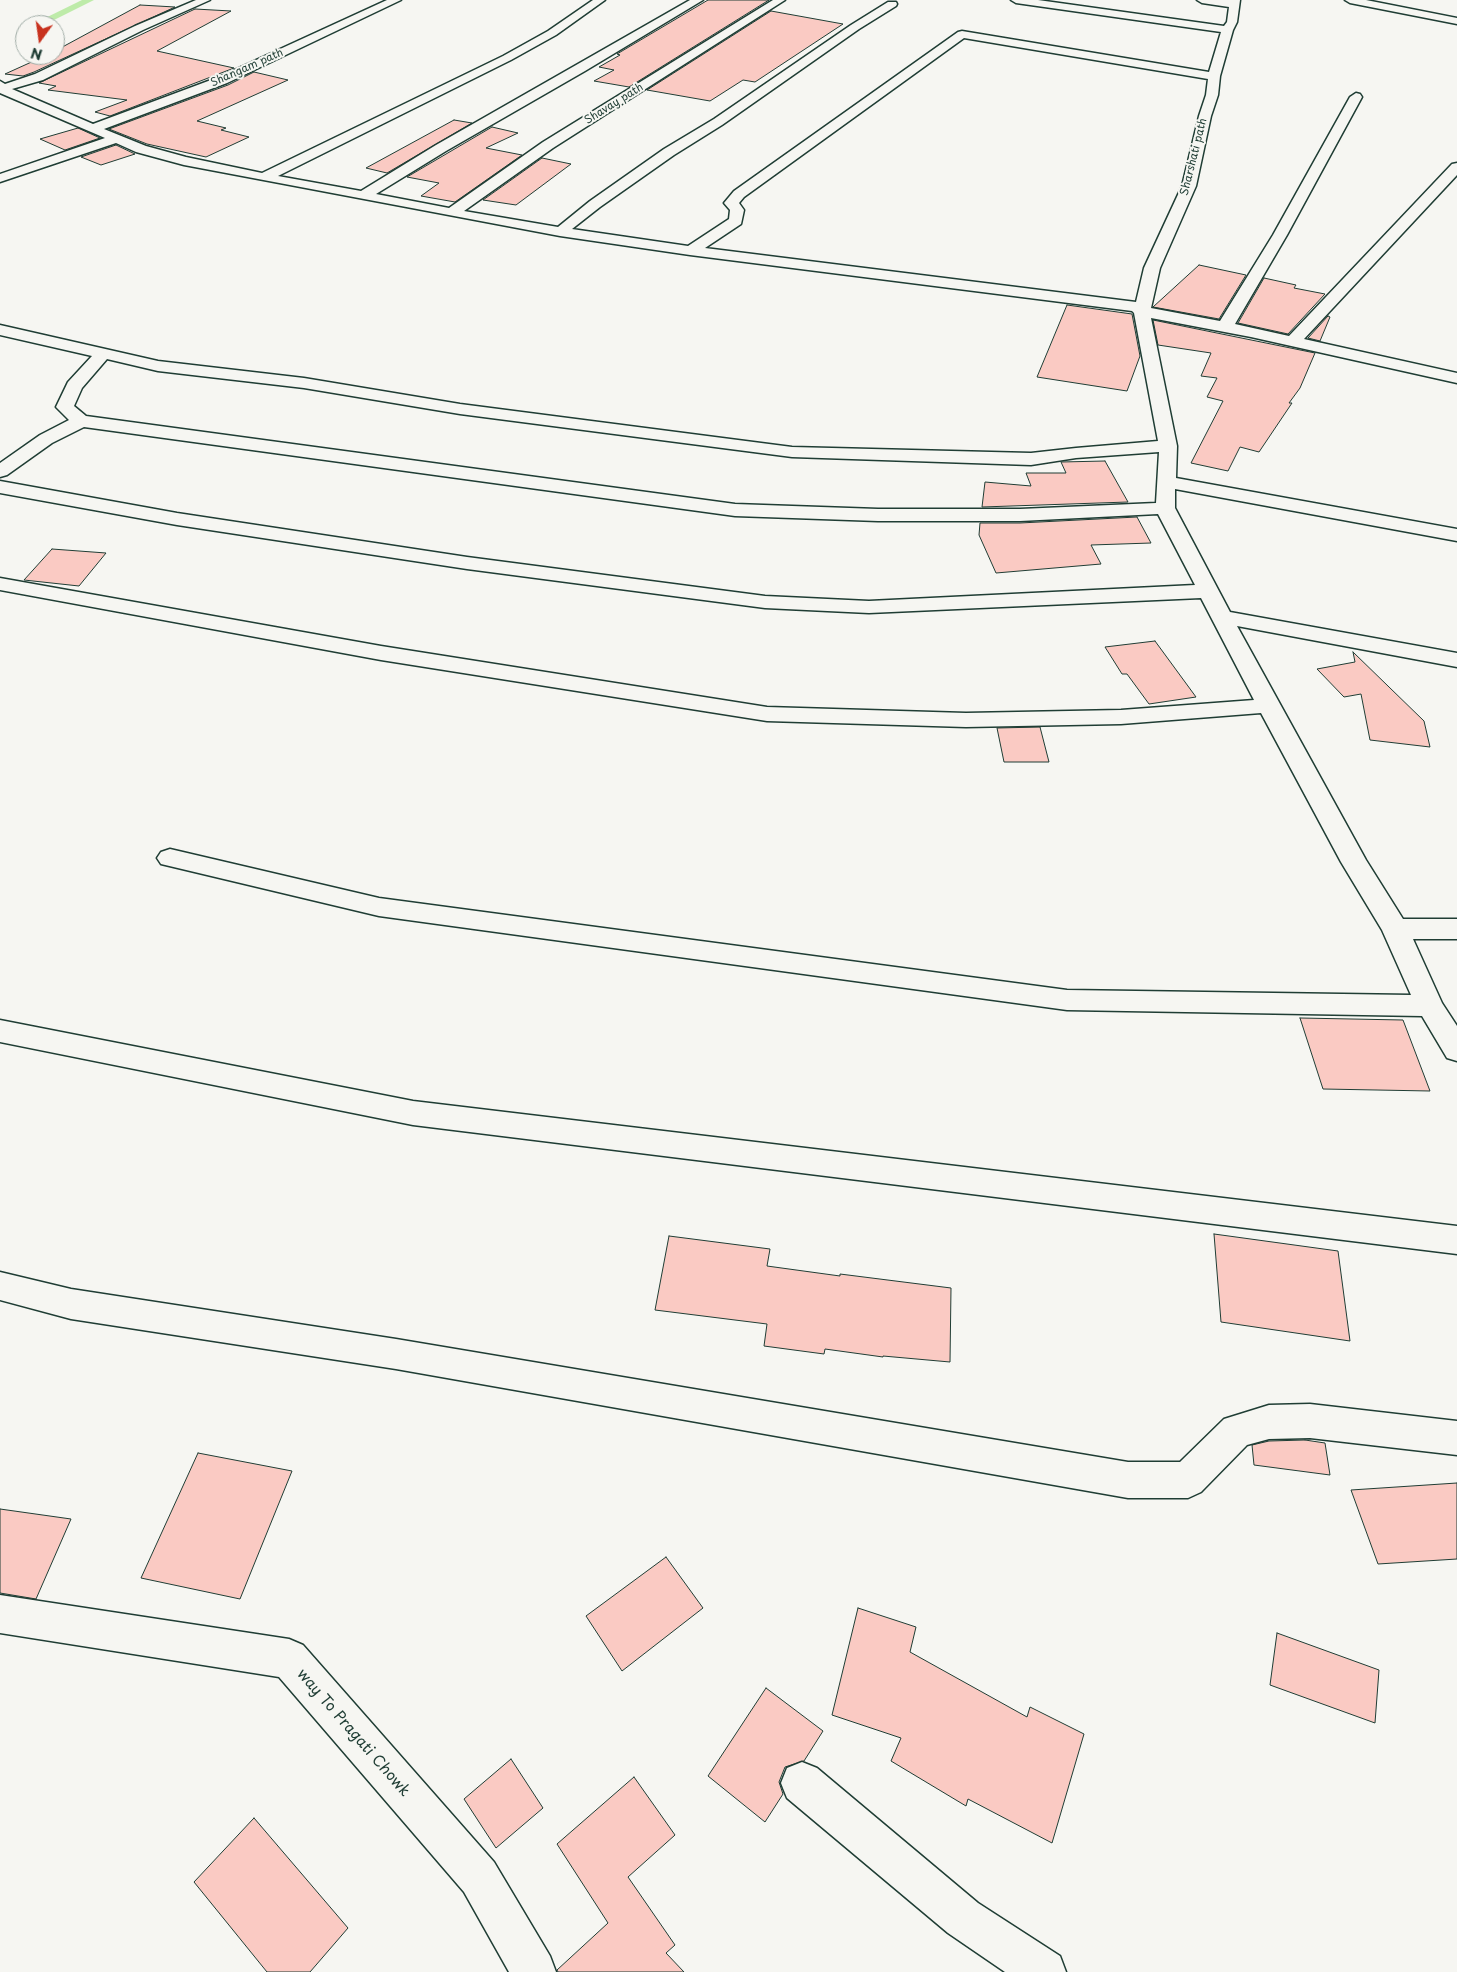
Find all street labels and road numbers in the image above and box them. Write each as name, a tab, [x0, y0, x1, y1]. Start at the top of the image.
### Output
street label: Shangam path	[209, 46, 285, 90]
street label: Shavay path	[582, 81, 646, 127]
street label: Sharshati path	[1178, 117, 1210, 197]
street label: way To Pragati Chowk	[293, 1666, 413, 1800]

